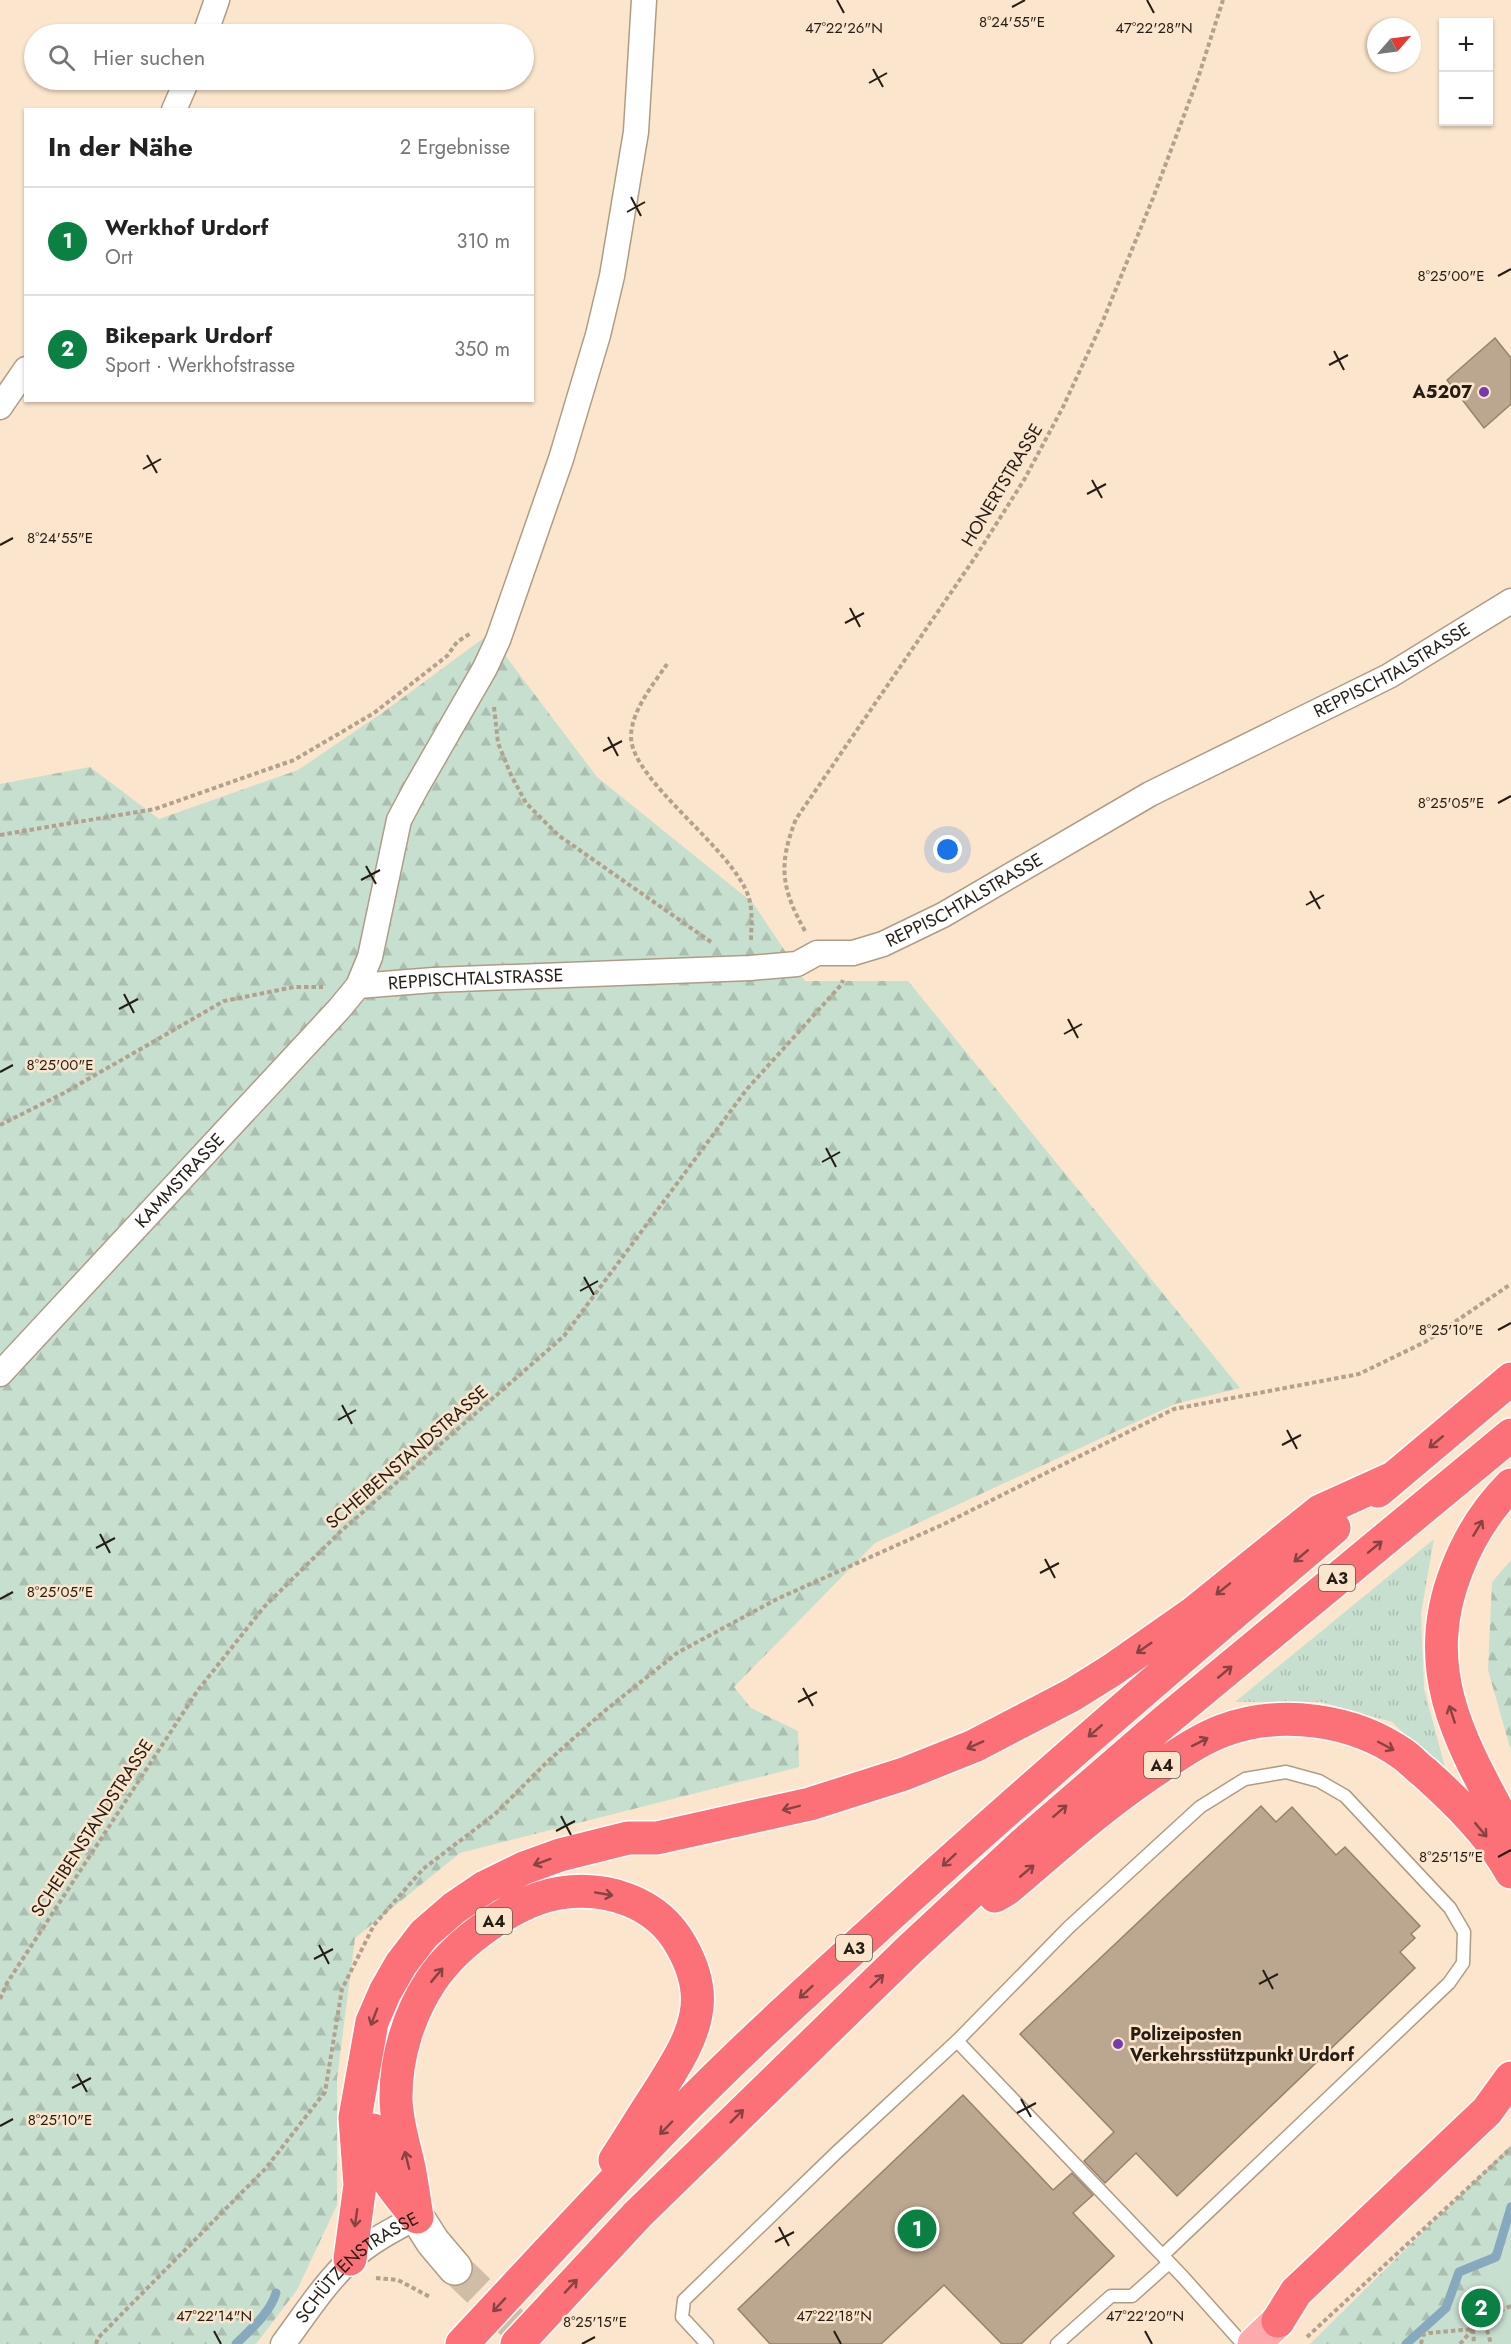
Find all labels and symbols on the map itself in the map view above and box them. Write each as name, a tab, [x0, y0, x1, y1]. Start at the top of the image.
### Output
text: 8°24'55"E	[979, 11, 1045, 33]
text: 47°22'26"N	[805, 17, 883, 39]
text: 47°22'28"N	[1115, 17, 1193, 39]
north arrow	[1367, 18, 1421, 72]
text: 8°25'00"E	[1418, 265, 1484, 287]
place label: A5207	[1412, 379, 1472, 405]
marker: A5207	[1477, 385, 1491, 399]
street label: HONERTSTRASSE	[955, 419, 1049, 551]
text: 8°24'55"E	[27, 527, 93, 549]
street label: REPPISCHTALSTRASSE	[1309, 616, 1475, 724]
text: 8°25'05"E	[1418, 792, 1484, 814]
your location	[933, 835, 962, 864]
street label: REPPISCHTALSTRASSE	[881, 847, 1048, 954]
street label: REPPISCHTALSTRASSE	[387, 962, 564, 997]
text: 8°25'00"E	[27, 1054, 93, 1076]
street label: KAMMSTRASSE	[129, 1127, 230, 1234]
text: 8°25'10"E	[1419, 1319, 1483, 1341]
street label: SCHEIBENSTANDSTRASSE	[320, 1379, 494, 1535]
one-way arrow	[1429, 1435, 1444, 1449]
one-way arrow	[1472, 1520, 1484, 1537]
one-way arrow	[1367, 1540, 1383, 1553]
one-way arrow	[1294, 1549, 1309, 1563]
road number: A3	[1319, 1565, 1355, 1591]
text: 8°25'05"E	[27, 1581, 93, 1603]
one-way arrow	[1215, 1583, 1231, 1596]
one-way arrow	[1136, 1642, 1152, 1654]
one-way arrow	[1217, 1665, 1233, 1678]
one-way arrow	[1446, 1705, 1457, 1724]
one-way arrow	[1088, 1724, 1103, 1738]
street label: SCHEIBENSTANDSTRASSE	[25, 1734, 159, 1922]
one-way arrow	[1191, 1736, 1209, 1748]
one-way arrow	[967, 1740, 985, 1751]
one-way arrow	[1377, 1741, 1395, 1752]
road number: A4	[1144, 1752, 1180, 1778]
one-way arrow	[782, 1803, 801, 1815]
one-way arrow	[1052, 1805, 1068, 1819]
one-way arrow	[1474, 1822, 1487, 1838]
text: 8°25'15"E	[1419, 1846, 1483, 1868]
one-way arrow	[942, 1853, 957, 1867]
one-way arrow	[533, 1857, 552, 1868]
one-way arrow	[1019, 1865, 1035, 1878]
one-way arrow	[593, 1888, 613, 1899]
road number: A4	[476, 1908, 512, 1934]
road number: A3	[836, 1935, 872, 1961]
one-way arrow	[430, 1967, 443, 1983]
one-way arrow	[869, 1973, 884, 1988]
one-way arrow	[799, 1985, 814, 1999]
one-way arrow	[368, 2007, 379, 2026]
place label: Polizeiposten Verkehrsstützpunkt Urdorf	[1129, 2021, 1355, 2068]
marker: Polizeiposten Verkehrsstützpunkt Urdorf	[1111, 2037, 1125, 2051]
text: 8°25'10"E	[28, 2109, 92, 2131]
one-way arrow	[729, 2109, 744, 2124]
one-way arrow	[658, 2120, 673, 2135]
one-way arrow	[400, 2150, 412, 2169]
street label: SCHÜTZENSTRASSE	[289, 2205, 423, 2329]
pin: 1	[898, 2206, 936, 2252]
one-way arrow	[351, 2207, 362, 2227]
one-way arrow	[564, 2278, 578, 2293]
pin: 2	[1462, 2286, 1500, 2330]
one-way arrow	[491, 2297, 506, 2312]
text: 47°22'14"N	[176, 2305, 252, 2327]
text: 47°22'18"N	[796, 2305, 872, 2327]
text: 47°22'20"N	[1106, 2305, 1184, 2327]
text: 8°25'15"E	[563, 2311, 627, 2333]

